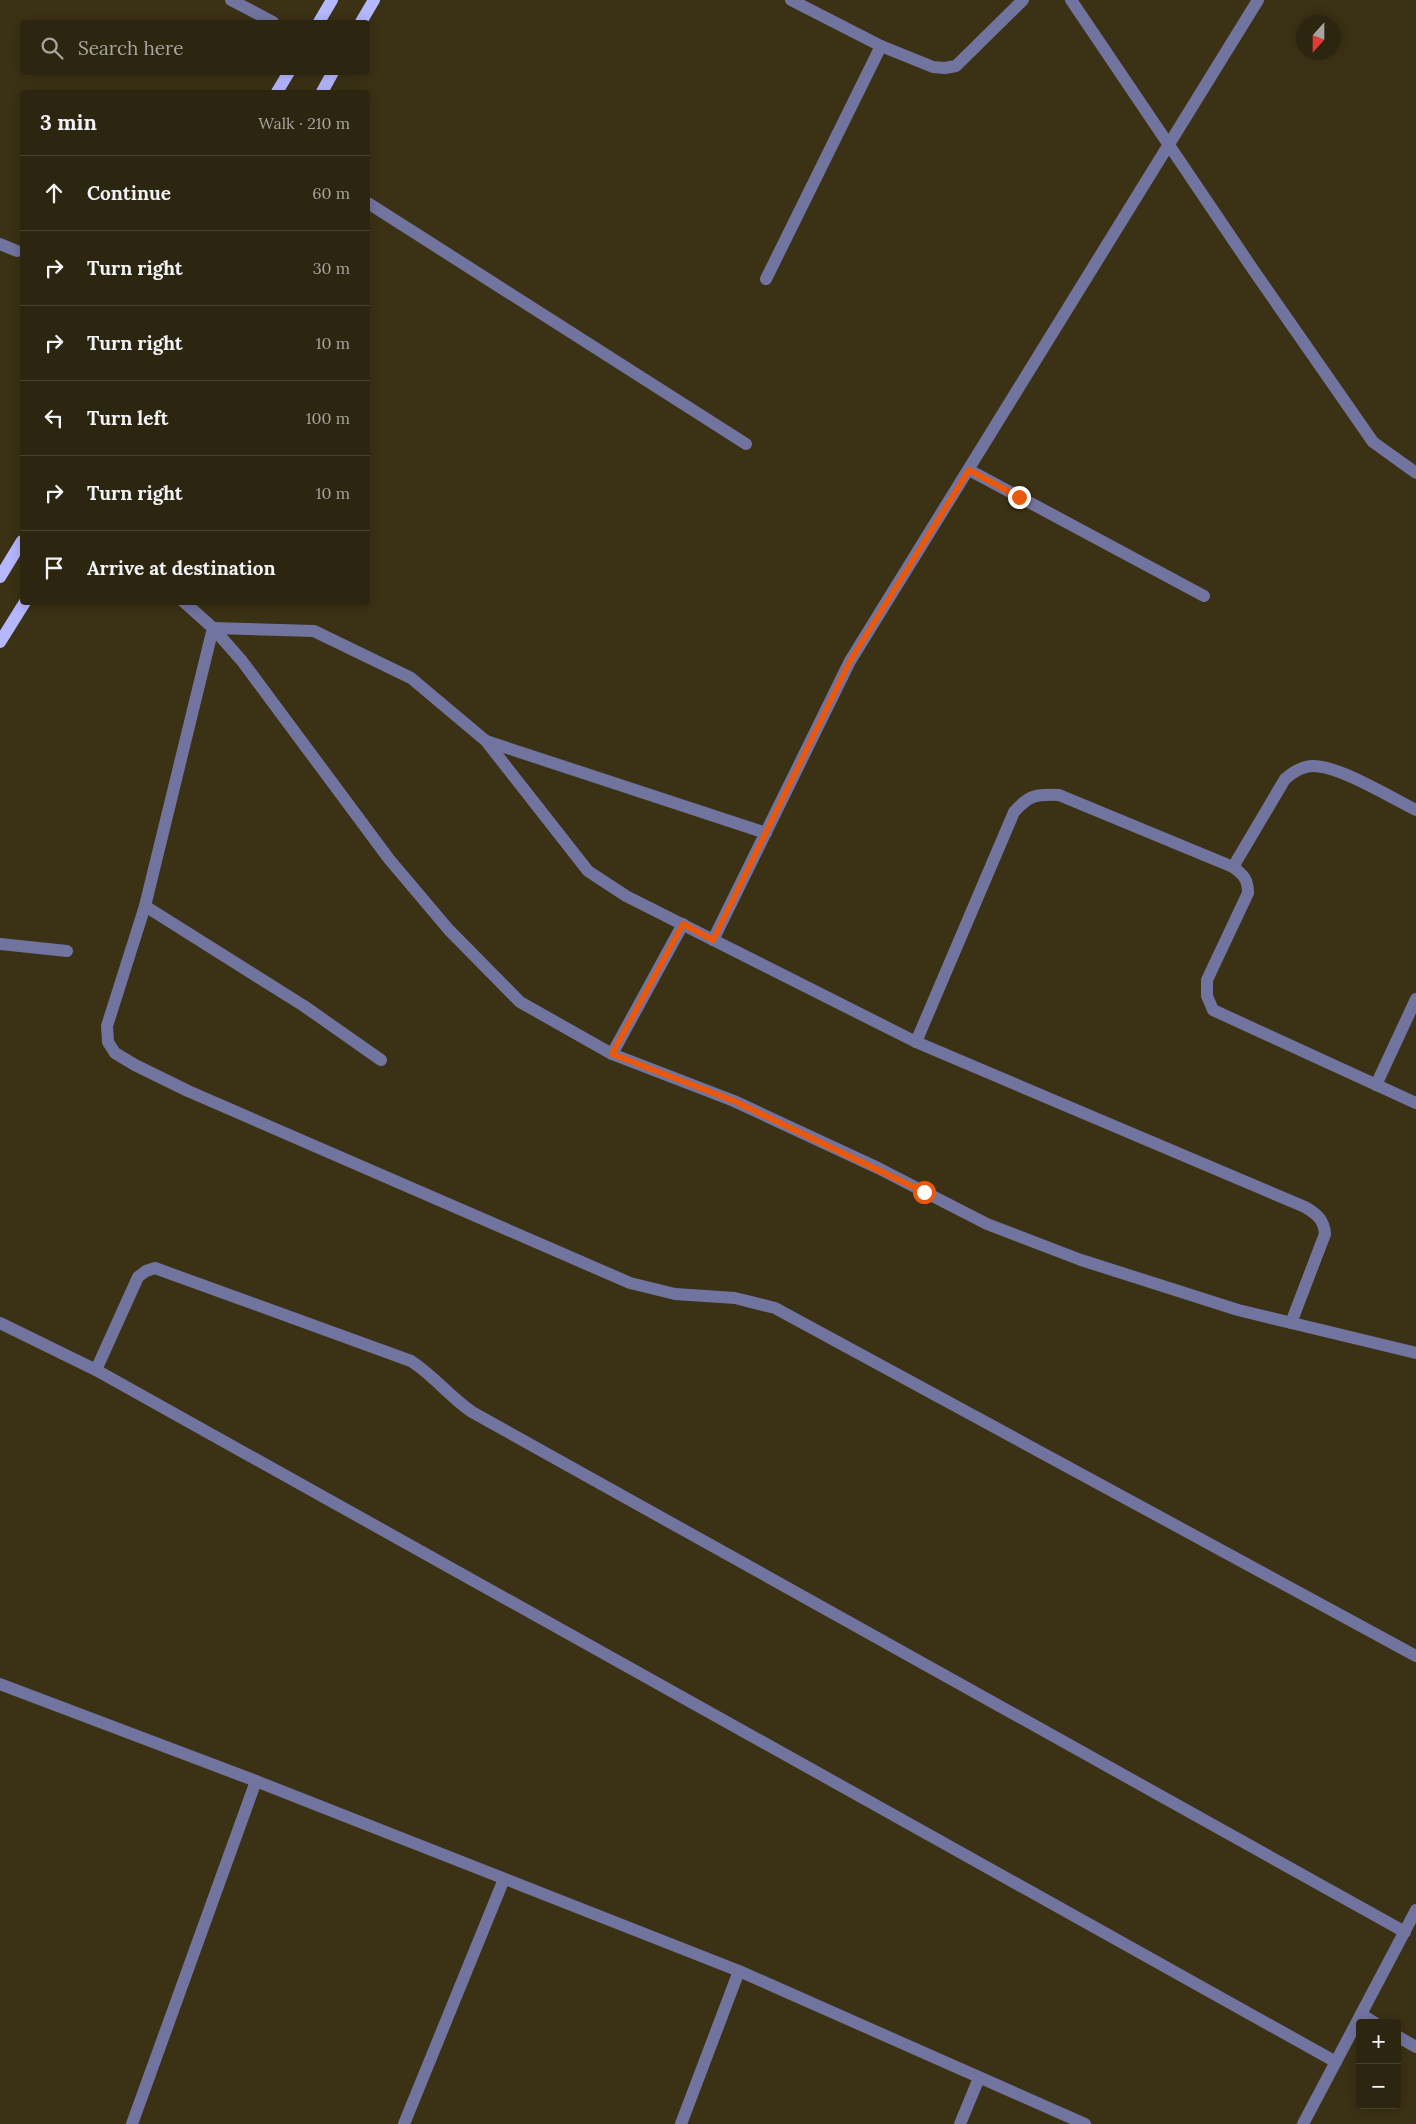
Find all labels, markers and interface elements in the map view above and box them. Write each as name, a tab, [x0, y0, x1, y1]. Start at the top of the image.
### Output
north arrow	[1296, 15, 1341, 60]
search box	[20, 20, 370, 75]
icon: search	[38, 34, 66, 62]
text: Search here	[78, 36, 184, 60]
text: 3 min	[40, 109, 97, 136]
text: Walk · 210 m	[258, 113, 350, 133]
icon: ahead	[40, 179, 68, 207]
text: Continue	[87, 181, 171, 205]
text: 60 m	[312, 183, 350, 203]
icon: right	[40, 254, 68, 282]
text: Turn right	[87, 256, 183, 280]
text: 30 m	[313, 258, 350, 278]
icon: right	[40, 329, 68, 357]
text: Turn right	[87, 331, 183, 355]
text: 10 m	[316, 333, 350, 353]
icon: left	[40, 404, 68, 432]
text: Turn left	[87, 406, 168, 430]
text: 100 m	[306, 408, 350, 428]
icon: right	[40, 479, 68, 507]
text: Turn right	[87, 481, 183, 505]
text: 10 m	[316, 483, 350, 503]
route end	[1008, 486, 1031, 509]
icon: arrive	[40, 554, 68, 582]
text: Arrive at destination	[87, 556, 276, 580]
route start	[913, 1181, 936, 1204]
map controls	[1356, 2019, 1401, 2109]
button: +	[1356, 2019, 1401, 2064]
button: −	[1356, 2064, 1401, 2109]

